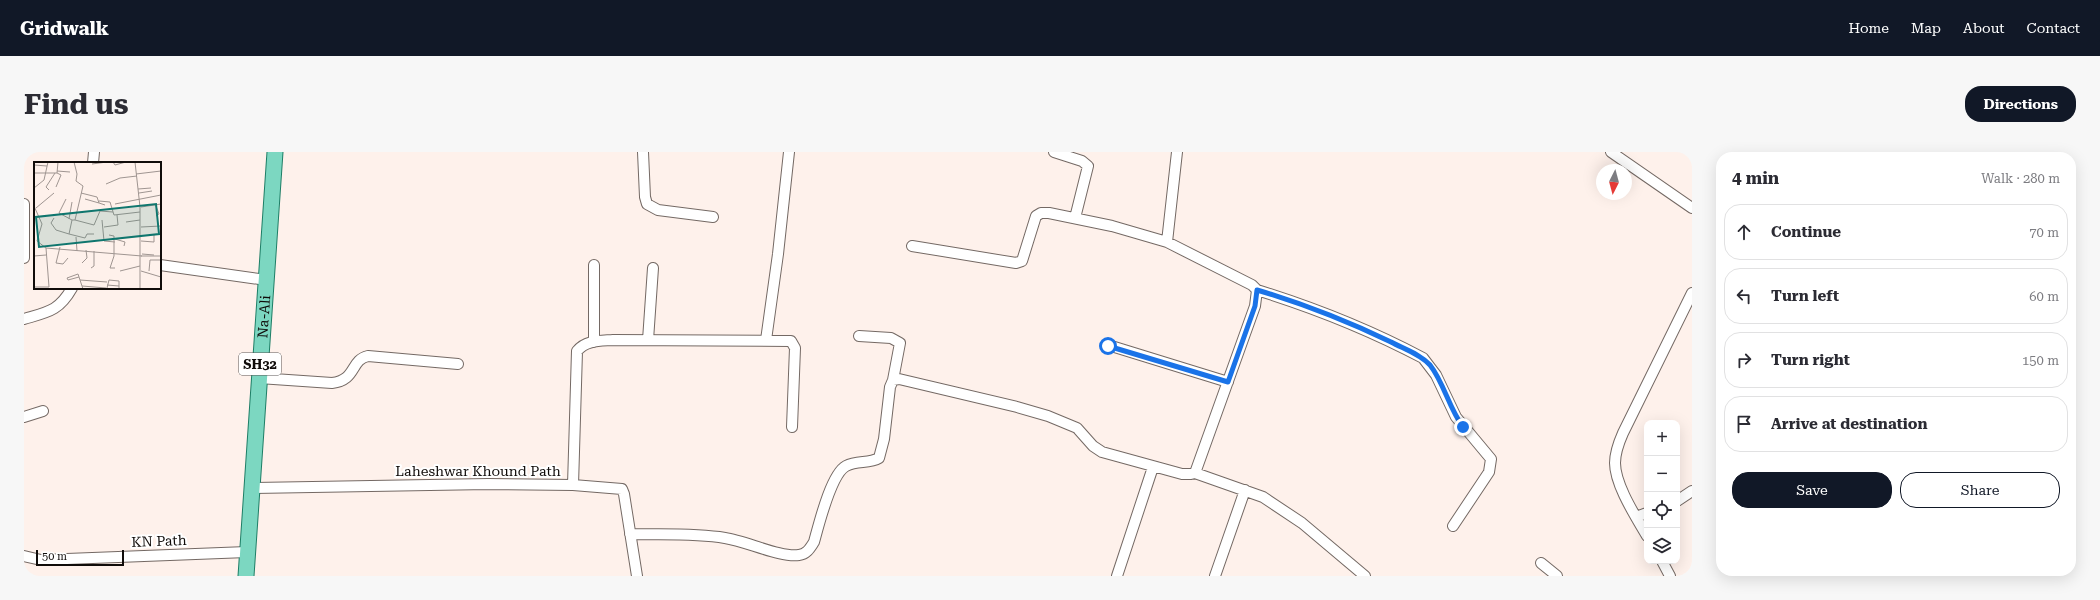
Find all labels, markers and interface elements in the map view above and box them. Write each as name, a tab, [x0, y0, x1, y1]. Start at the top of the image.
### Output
text: Gridwalk	[20, 17, 109, 40]
text: Home	[1848, 20, 1889, 36]
text: Map	[1911, 20, 1941, 36]
text: About	[1963, 20, 2005, 36]
text: Contact	[2027, 20, 2080, 36]
button: Directions	[1965, 86, 2076, 122]
text: Find us	[24, 88, 128, 121]
inset map	[34, 162, 161, 289]
north arrow	[1596, 164, 1632, 200]
text: 4 min	[1732, 168, 1779, 188]
text: Walk · 280 m	[1981, 171, 2060, 186]
icon: ahead	[1733, 221, 1755, 243]
text: Continue	[1771, 223, 1841, 241]
text: 70 m	[2029, 225, 2059, 240]
icon: left	[1733, 285, 1755, 307]
text: Turn left	[1771, 287, 1839, 305]
text: 60 m	[2029, 289, 2059, 304]
street label: Na-Ali	[254, 294, 273, 339]
route start	[1099, 337, 1117, 355]
icon: right	[1733, 349, 1755, 371]
text: Turn right	[1771, 351, 1850, 369]
road number: SH32	[239, 353, 281, 375]
text: 150 m	[2022, 353, 2059, 368]
icon: arrive	[1733, 413, 1755, 435]
text: Arrive at destination	[1771, 415, 1927, 433]
route end	[1454, 418, 1472, 436]
map controls	[1644, 420, 1680, 564]
button: +	[1644, 420, 1680, 456]
button: −	[1644, 456, 1680, 492]
street label: Laheshwar Khound Path	[395, 463, 561, 479]
button: Save	[1732, 472, 1892, 508]
button: Share	[1900, 472, 2060, 508]
button: locate	[1644, 492, 1680, 528]
button: layers	[1644, 528, 1680, 564]
street label: KN Path	[131, 532, 187, 550]
scale bar	[36, 548, 124, 567]
text: 50 m	[42, 550, 67, 563]

